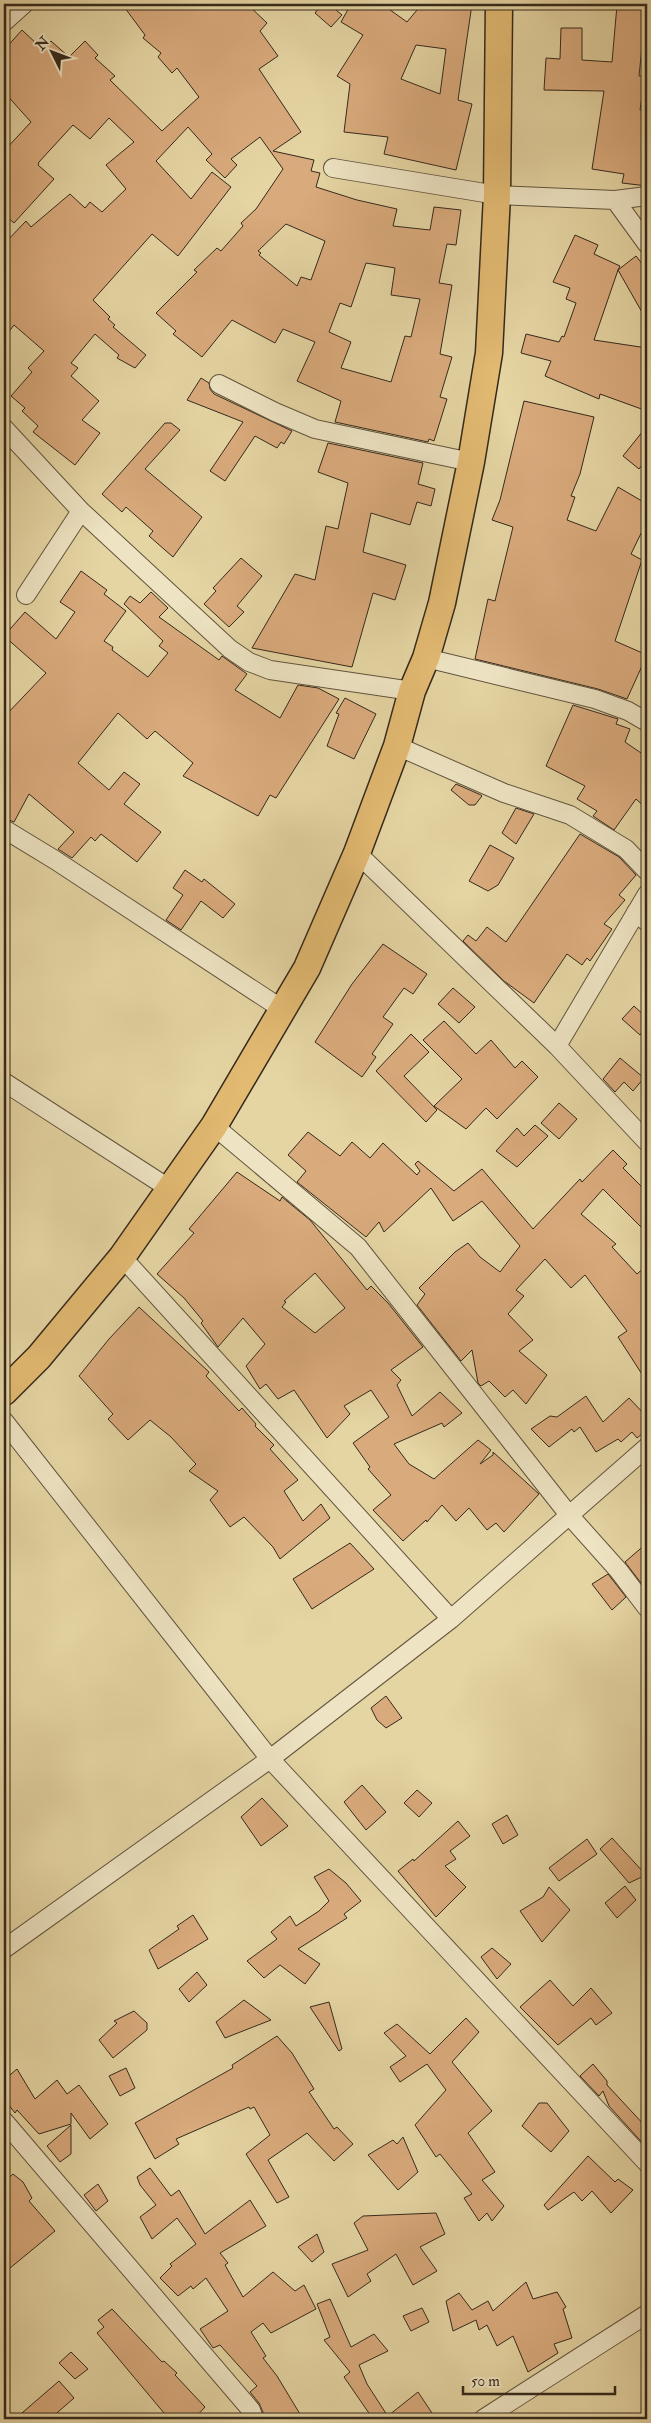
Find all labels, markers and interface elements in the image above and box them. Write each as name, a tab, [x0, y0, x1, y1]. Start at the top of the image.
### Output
north arrow	[28, 28, 78, 78]
text: N	[32, 33, 54, 55]
scale bar	[463, 2363, 616, 2395]
text: 50 m	[471, 2372, 500, 2391]

